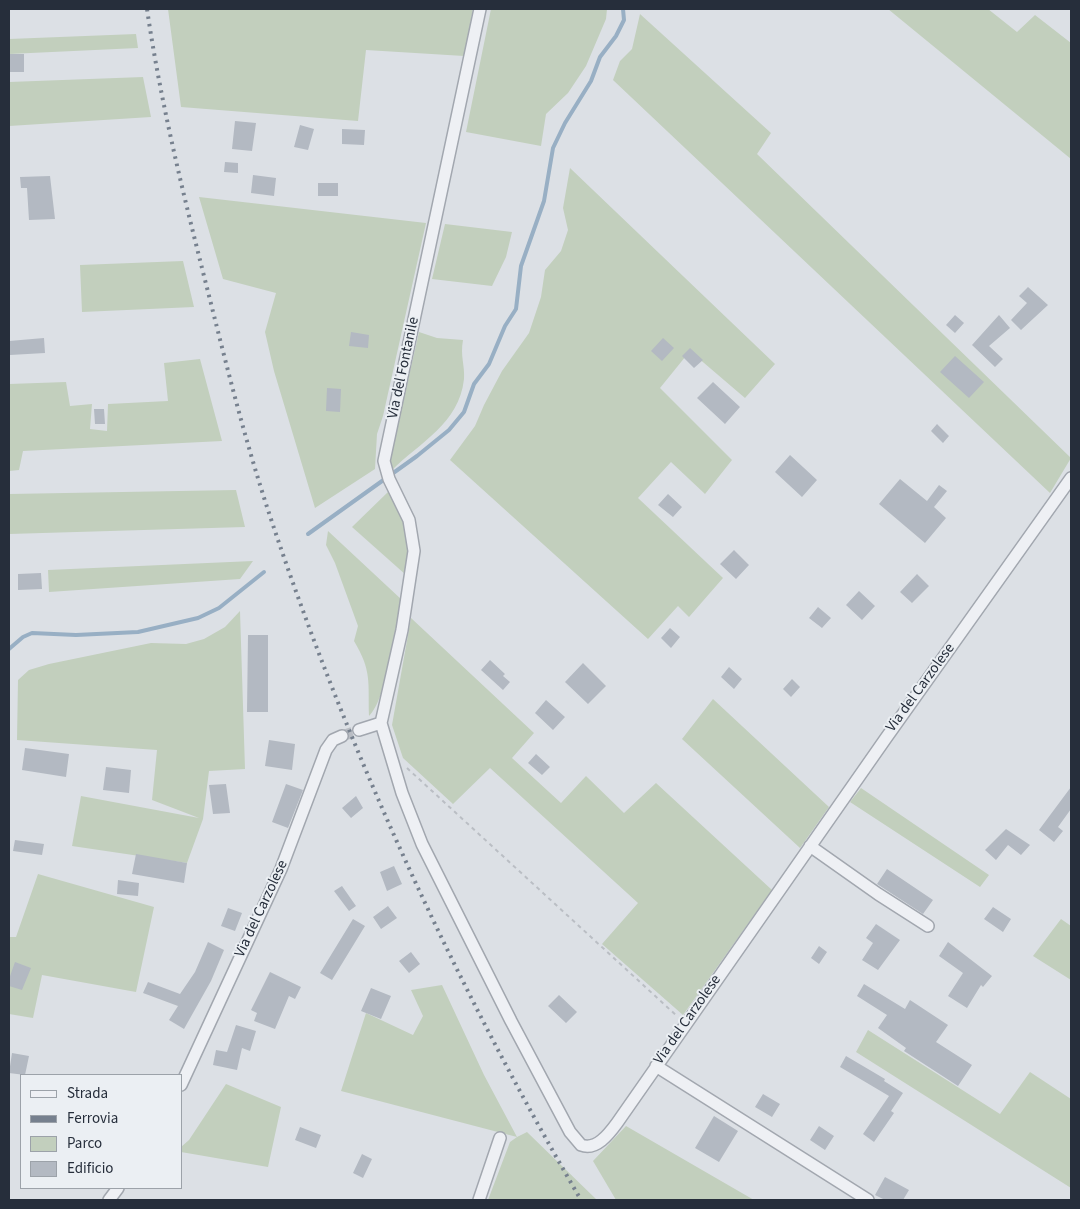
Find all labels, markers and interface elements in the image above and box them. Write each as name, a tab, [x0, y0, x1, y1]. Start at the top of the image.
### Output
street label: Via del Fontanile	[384, 315, 424, 421]
street label: Via del Carzolese	[883, 640, 959, 736]
street label: Via del Carzolese	[232, 858, 292, 960]
street label: Via del Carzolese	[650, 972, 726, 1068]
legend	[20, 1074, 182, 1189]
text: Strada	[67, 1083, 108, 1104]
text: Ferrovia	[67, 1108, 118, 1129]
text: Parco	[67, 1133, 102, 1154]
text: Edificio	[67, 1158, 114, 1179]

